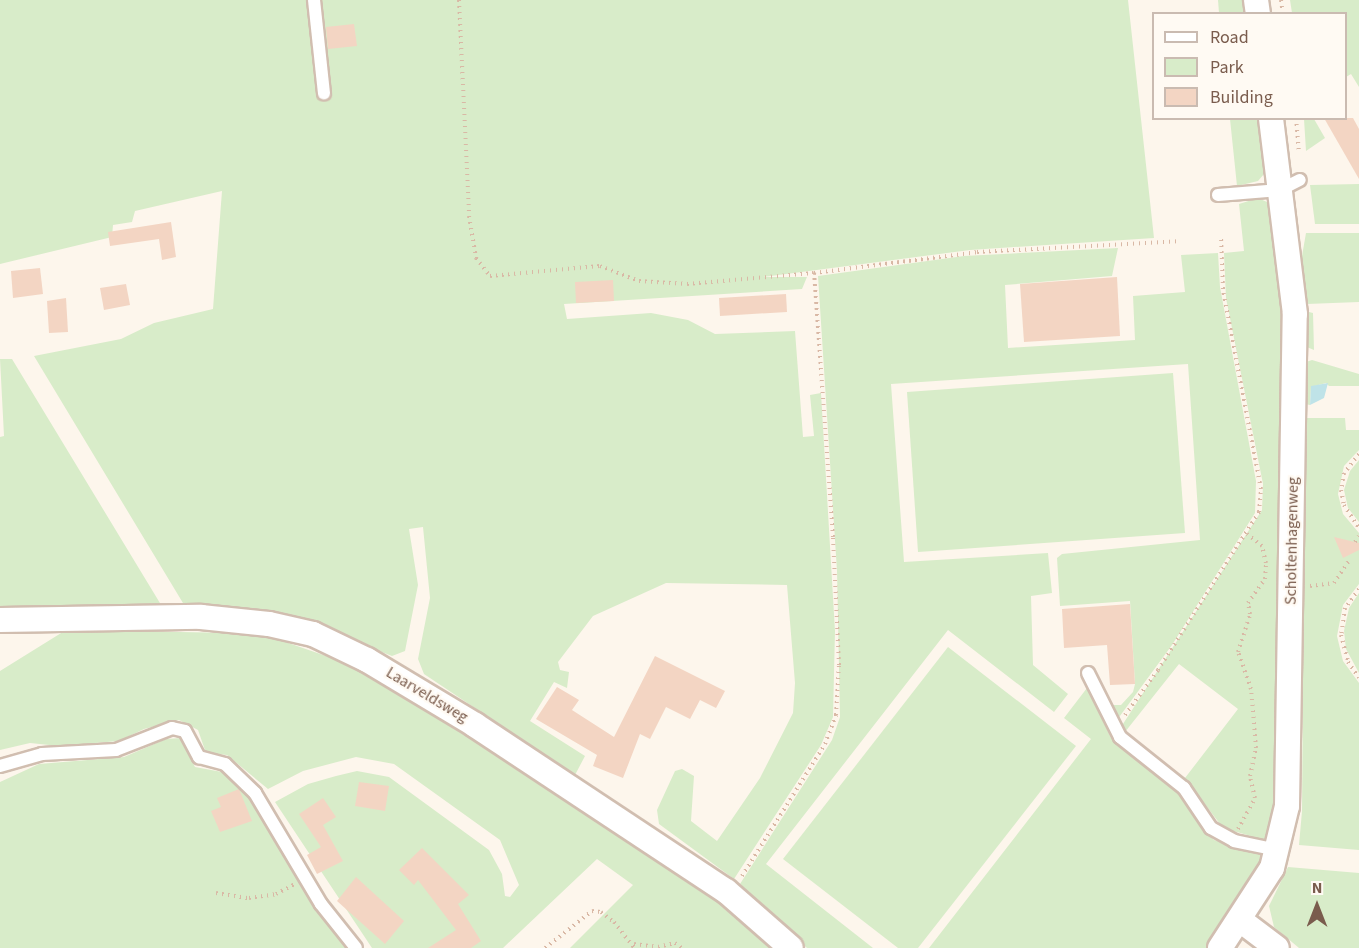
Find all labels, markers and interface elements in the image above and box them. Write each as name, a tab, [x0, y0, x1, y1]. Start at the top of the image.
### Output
legend	[1152, 12, 1347, 120]
text: Road	[1210, 25, 1249, 50]
text: Park	[1210, 55, 1244, 80]
text: Building	[1210, 85, 1273, 110]
street label: Scholtenhagenweg	[1281, 477, 1303, 605]
street label: Laarveldsweg	[383, 663, 471, 727]
north arrow	[1287, 876, 1347, 936]
text: N	[1312, 877, 1322, 899]

